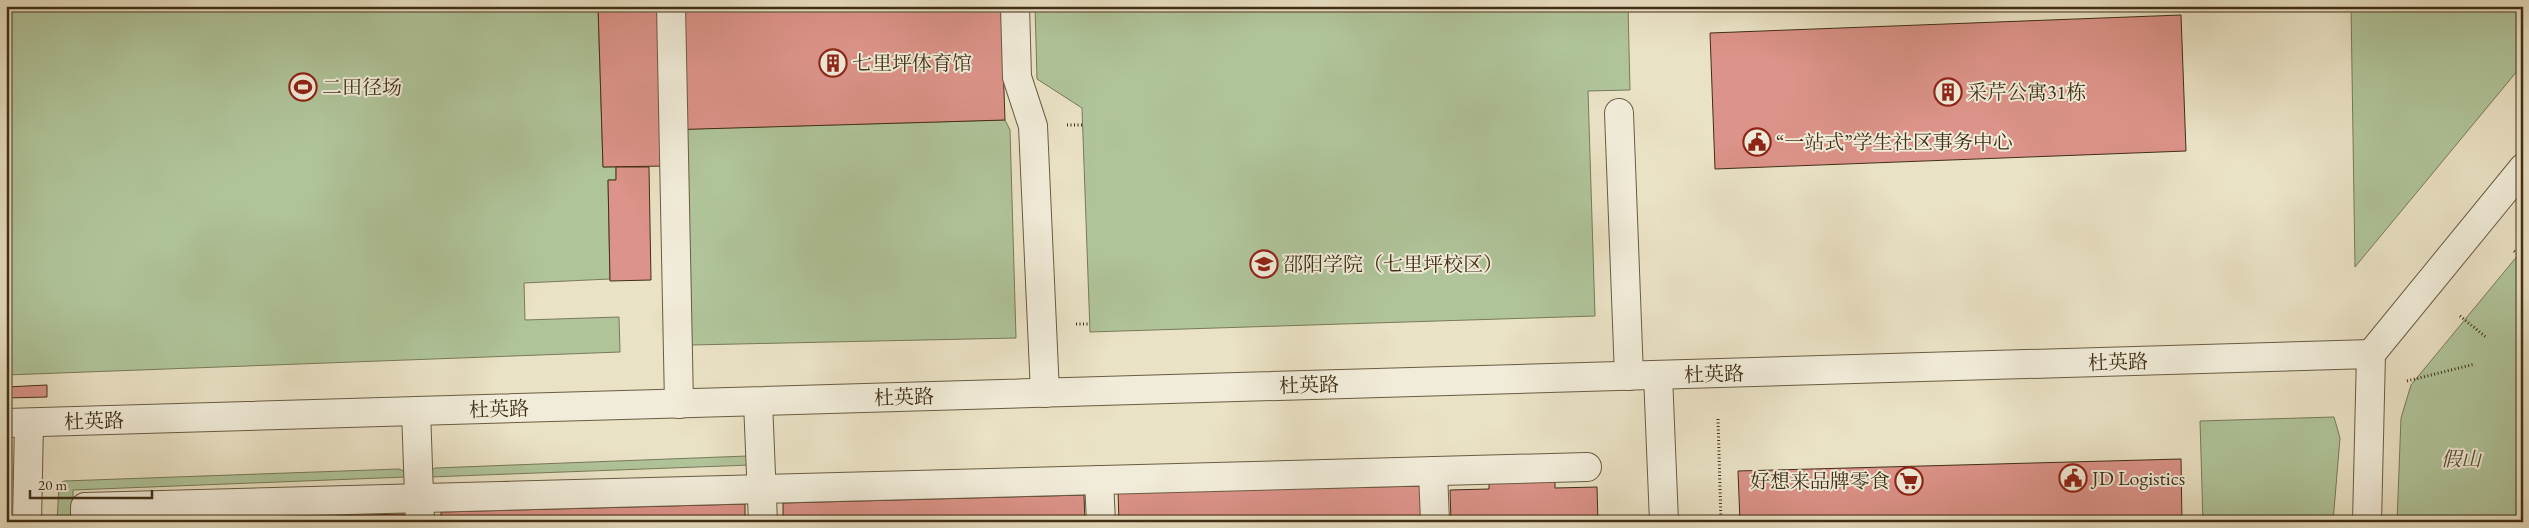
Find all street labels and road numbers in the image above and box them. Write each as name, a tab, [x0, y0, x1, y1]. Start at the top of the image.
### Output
street label: 杜英路	[2088, 348, 2148, 376]
street label: 杜英路	[1684, 360, 1744, 388]
street label: 杜英路	[1279, 371, 1339, 399]
street label: 杜英路	[874, 383, 934, 411]
street label: 杜英路	[469, 395, 529, 423]
street label: 杜英路	[64, 407, 124, 435]

